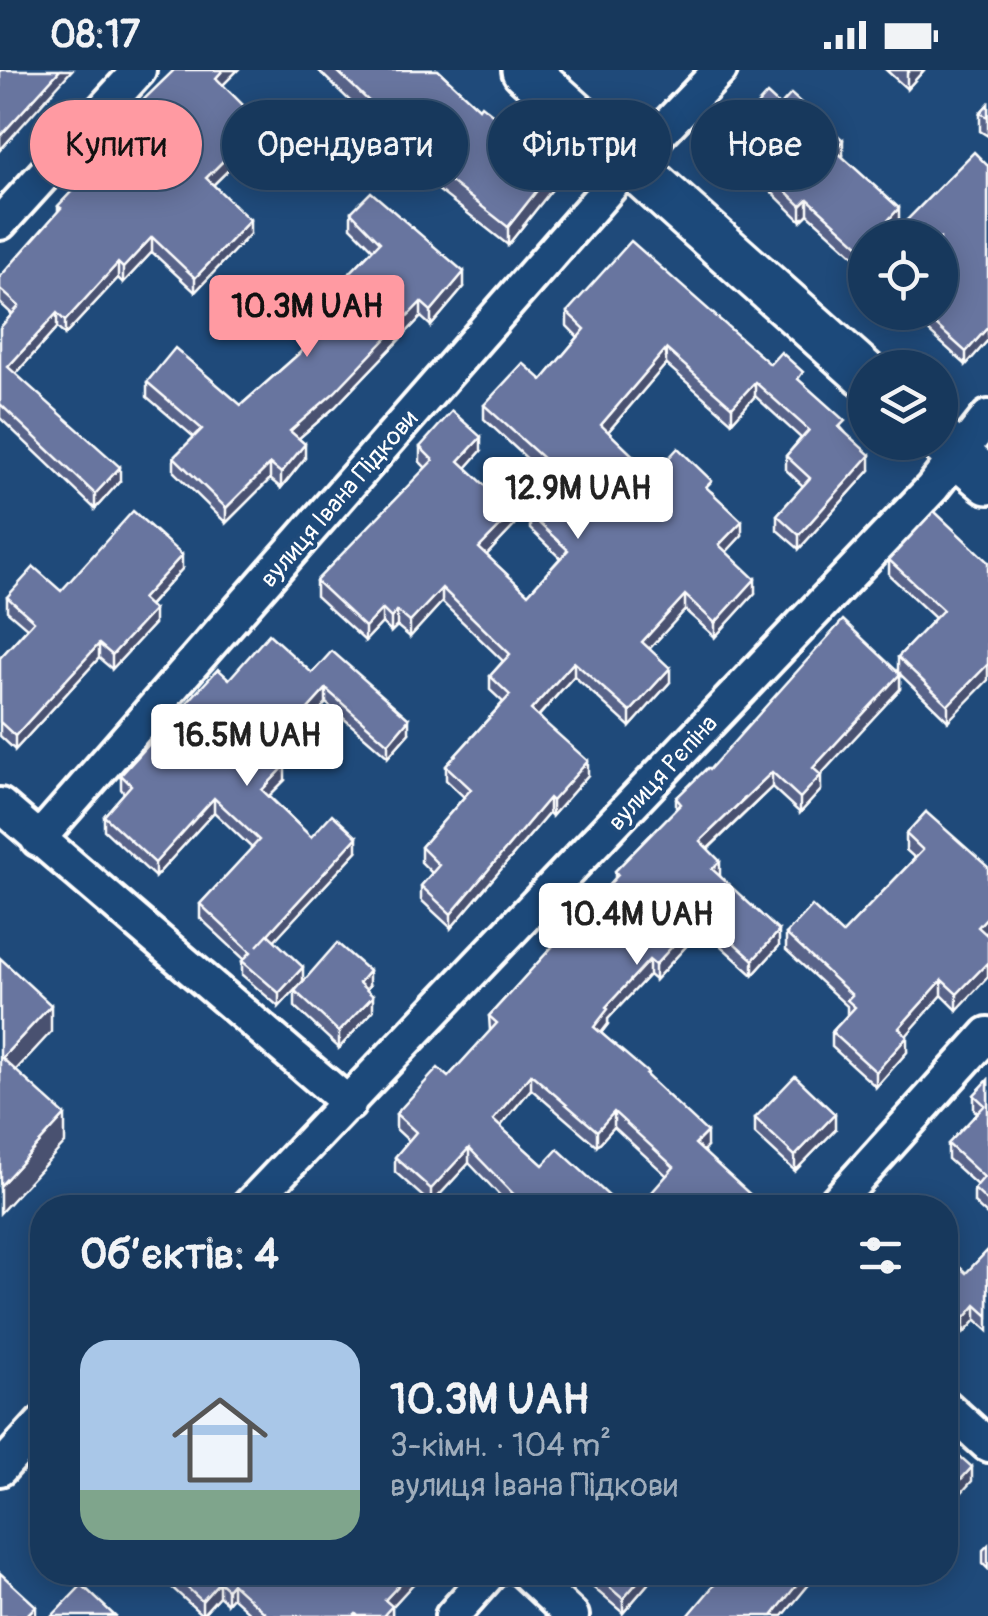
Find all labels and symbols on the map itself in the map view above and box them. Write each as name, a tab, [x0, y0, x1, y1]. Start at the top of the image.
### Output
pin: 10.3M UAH	[193, 275, 421, 360]
street label: вулиця Івана Підкови	[254, 404, 425, 594]
pin: 12.9M UAH	[464, 457, 692, 542]
pin: 16.5M UAH	[133, 704, 361, 789]
street label: вулиця Рєпіна	[602, 709, 725, 837]
pin: 10.4M UAH	[523, 883, 751, 968]

